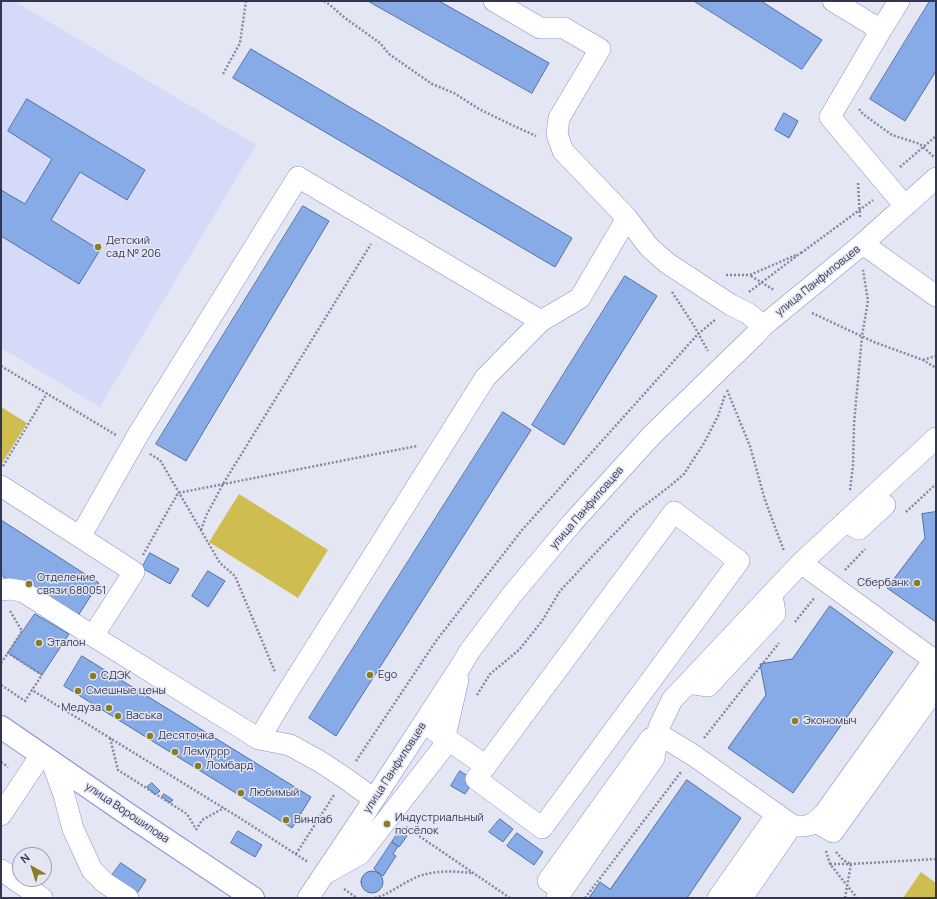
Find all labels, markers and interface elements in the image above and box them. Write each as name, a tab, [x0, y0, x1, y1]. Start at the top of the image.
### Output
place label: Детский сад № 206	[106, 234, 161, 260]
marker: Детский сад № 206	[93, 242, 103, 252]
street label: улица Панфиловцев	[773, 243, 863, 319]
street label: улица Панфиловцев	[547, 464, 627, 552]
place label: Отделение связи 680051	[37, 571, 106, 597]
place label: Сбербанк	[857, 576, 909, 590]
marker: Сбербанк	[912, 578, 922, 588]
marker: Отделение связи 680051	[24, 579, 34, 589]
place label: Эталон	[47, 636, 86, 650]
marker: Эталон	[34, 638, 44, 648]
place label: Ego	[378, 668, 397, 682]
place label: СДЭК	[101, 669, 131, 683]
marker: Ego	[365, 670, 375, 680]
marker: СДЭК	[88, 671, 98, 681]
place label: Смешные цены	[86, 684, 166, 698]
marker: Смешные цены	[73, 686, 83, 696]
place label: Медуза	[61, 701, 101, 715]
marker: Медуза	[104, 703, 114, 713]
place label: Васька	[126, 709, 162, 723]
marker: Васька	[113, 711, 123, 721]
place label: Экономыч	[803, 714, 857, 728]
marker: Экономыч	[790, 716, 800, 726]
street label: улица Панфиловцев	[361, 720, 429, 816]
place label: Десяточка	[158, 729, 214, 743]
marker: Десяточка	[145, 731, 155, 741]
place label: Лемуррр	[183, 745, 230, 759]
marker: Лемуррр	[170, 747, 180, 757]
place label: Ломбард	[206, 759, 253, 773]
marker: Ломбард	[193, 761, 203, 771]
street label: улица Ворошилова	[82, 780, 172, 846]
place label: Любимый	[249, 786, 299, 800]
marker: Любимый	[236, 788, 246, 798]
place label: Индустриальный посёлок	[395, 811, 484, 837]
place label: Винлаб	[294, 813, 332, 827]
marker: Винлаб	[281, 815, 291, 825]
marker: Индустриальный посёлок	[382, 819, 392, 829]
north arrow	[12, 847, 52, 887]
text: N	[17, 850, 33, 866]

